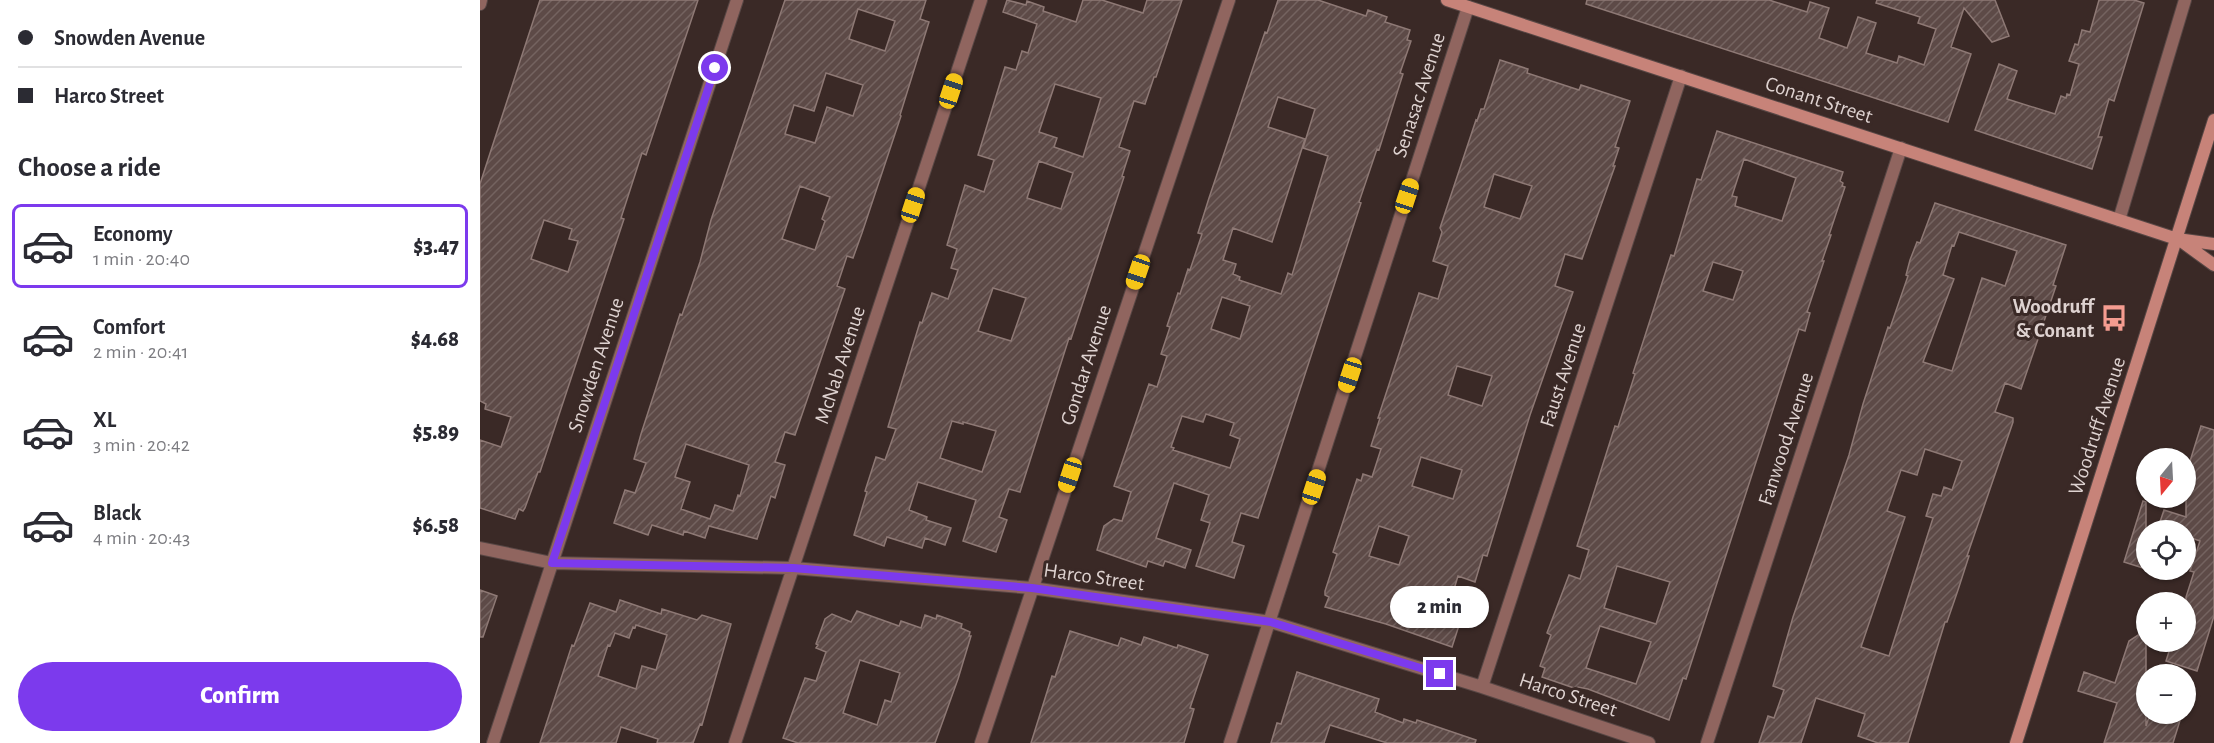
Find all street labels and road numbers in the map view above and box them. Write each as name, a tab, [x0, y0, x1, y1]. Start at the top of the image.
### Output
street label: Senasac Avenue	[1389, 30, 1449, 160]
street label: Conant Street	[1763, 73, 1875, 127]
street label: Snowden Avenue	[564, 295, 628, 435]
street label: Gondar Avenue	[1057, 302, 1115, 428]
street label: McNab Avenue	[811, 303, 869, 427]
street label: Faust Avenue	[1536, 320, 1590, 430]
street label: Woodruff Avenue	[2065, 354, 2129, 498]
street label: Fanwood Avenue	[1755, 370, 1817, 508]
street label: Harco Street	[1042, 560, 1146, 595]
street label: Harco Street	[1516, 669, 1620, 721]

